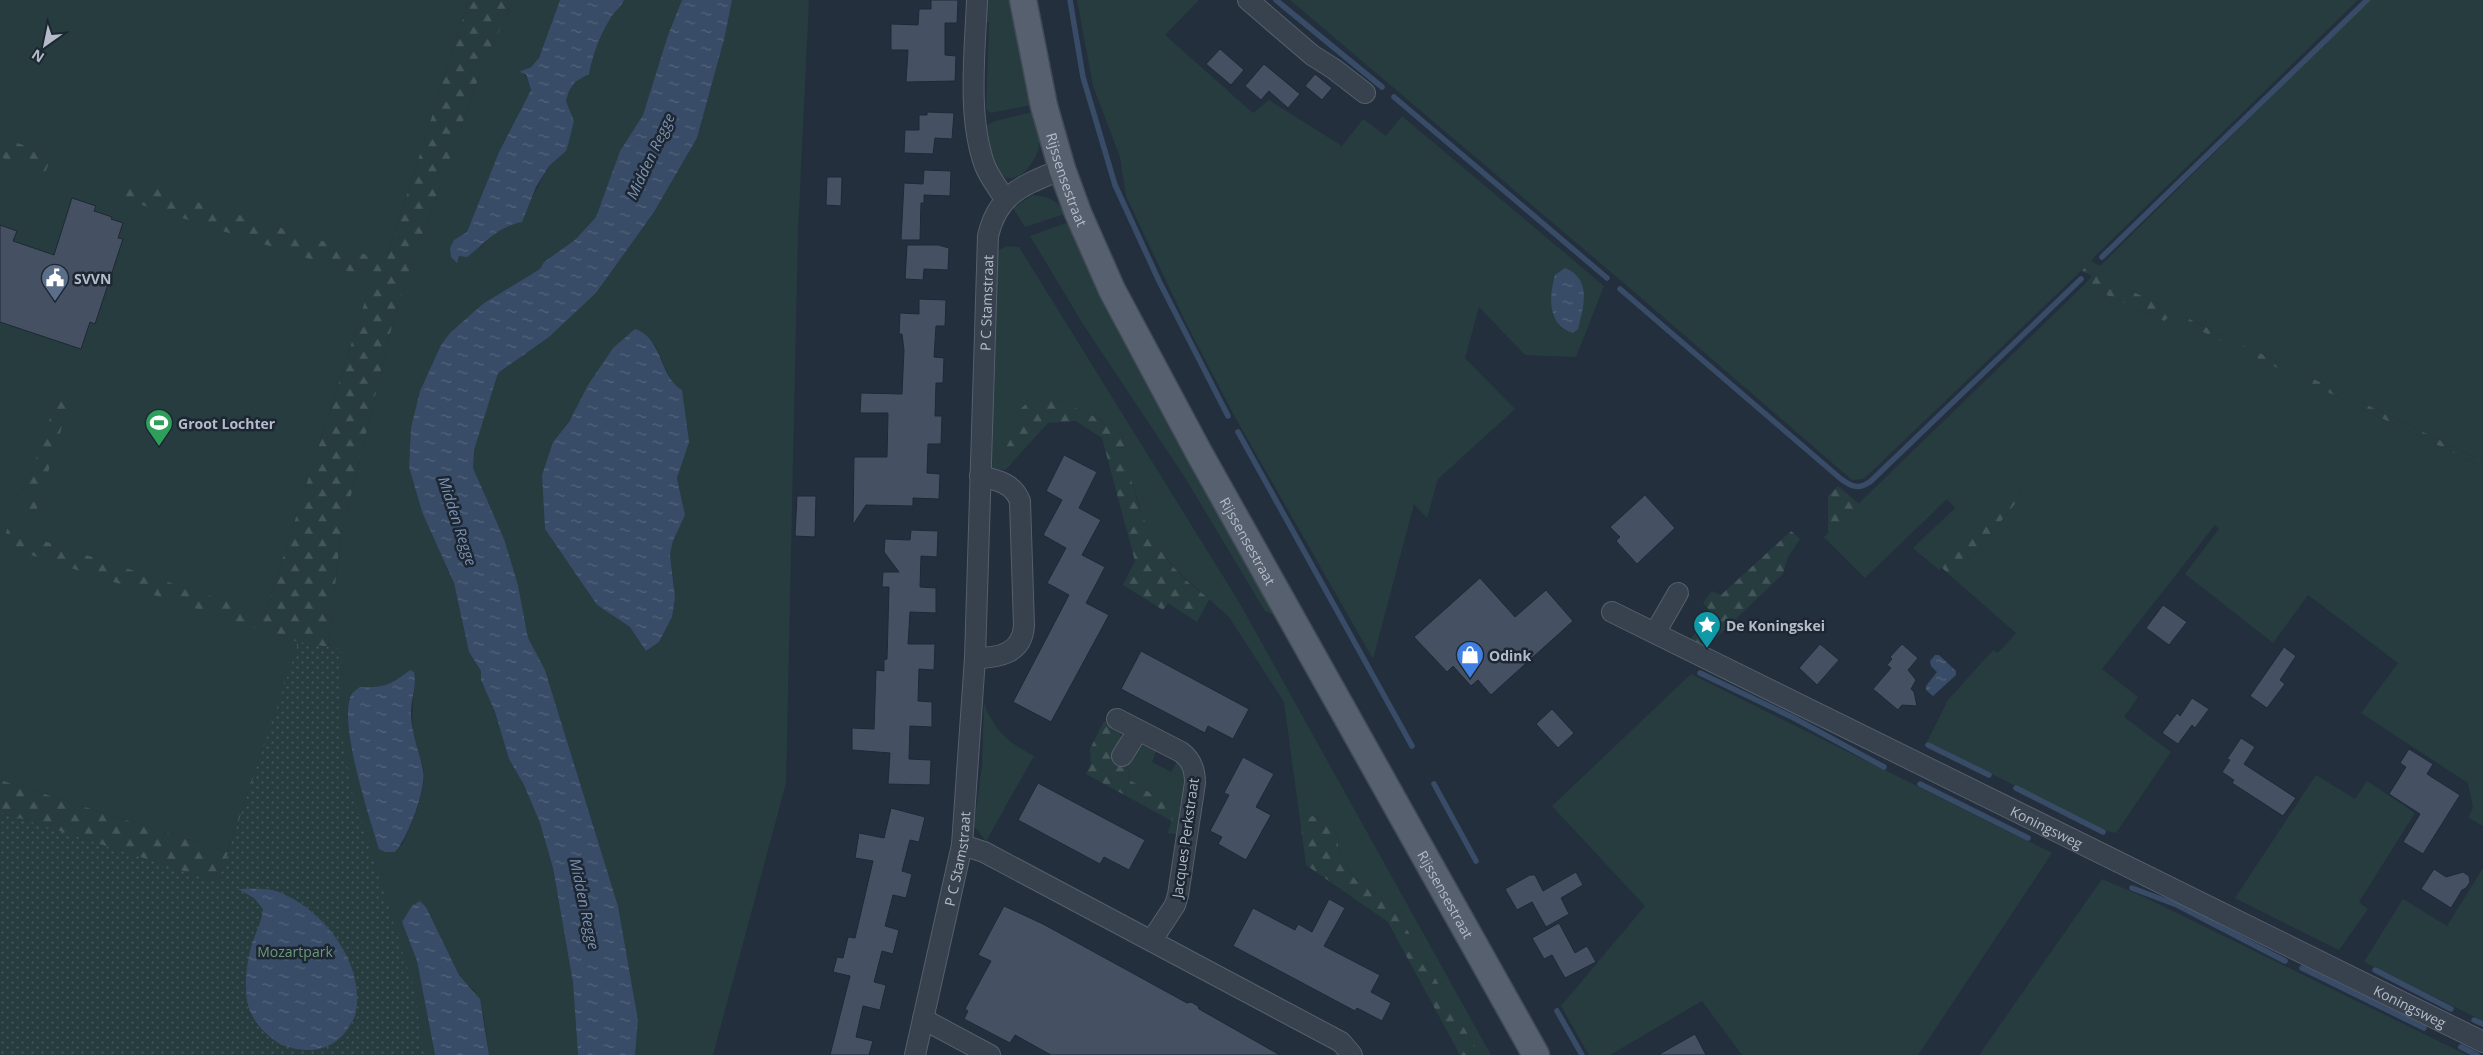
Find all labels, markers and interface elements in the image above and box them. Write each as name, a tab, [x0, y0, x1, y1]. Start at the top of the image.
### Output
north arrow	[20, 20, 70, 70]
text: N	[28, 45, 48, 67]
water label: Midden Regge	[621, 109, 679, 202]
street label: Rijssensestraat	[1043, 130, 1092, 229]
street label: P C Stamstraat	[975, 255, 997, 351]
public building icon: SVVN	[40, 263, 70, 302]
place label: SVVN	[74, 269, 111, 288]
sports icon: Groot Lochter	[144, 408, 174, 447]
place label: Groot Lochter	[178, 414, 276, 433]
water label: Midden Regge	[434, 474, 482, 569]
street label: Rijssensestraat	[1216, 493, 1280, 588]
place icon: De Koningskei	[1692, 610, 1722, 649]
place label: De Koningskei	[1726, 616, 1825, 635]
shop icon: Odink	[1455, 640, 1485, 679]
place label: Odink	[1489, 646, 1531, 665]
street label: Jacques Perkstraat	[1167, 777, 1203, 901]
street label: Koningsweg	[2008, 801, 2087, 853]
street label: P C Stamstraat	[939, 811, 974, 908]
street label: Rijssensestraat	[1414, 847, 1478, 942]
water label: Midden Regge	[566, 857, 605, 952]
park label: Mozartpark	[257, 942, 333, 961]
street label: Koningsweg	[2371, 980, 2450, 1032]

